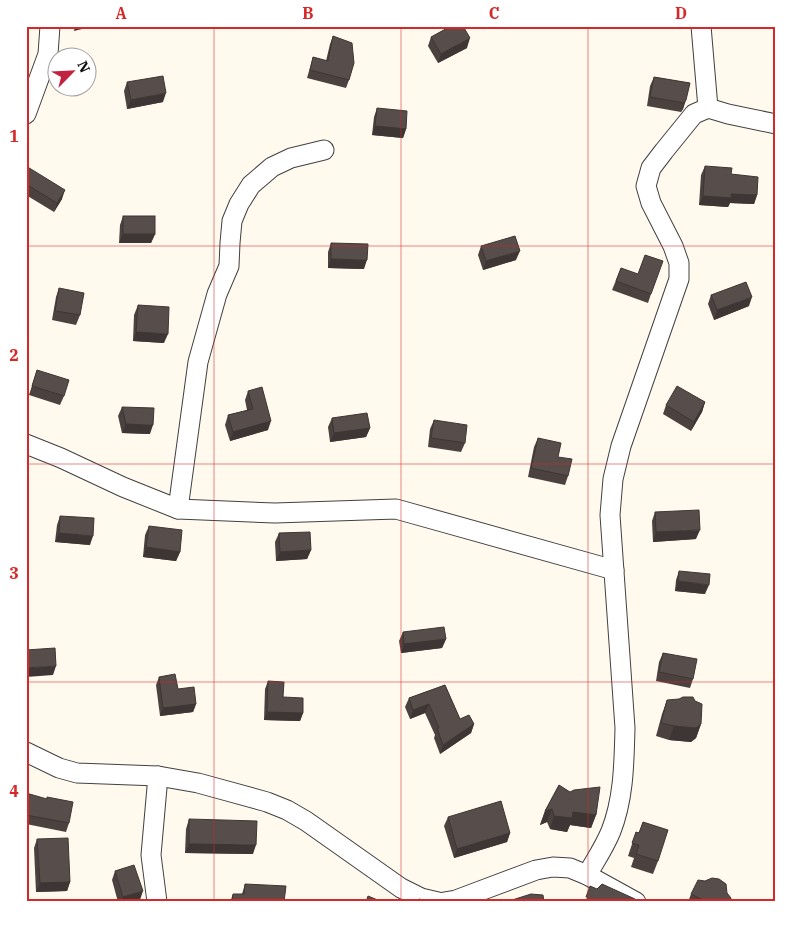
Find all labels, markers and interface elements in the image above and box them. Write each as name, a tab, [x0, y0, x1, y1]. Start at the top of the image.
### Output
text: A	[115, 3, 127, 23]
text: B	[302, 3, 314, 23]
text: C	[489, 3, 499, 23]
text: D	[675, 3, 687, 23]
north arrow	[48, 48, 98, 98]
text: N	[73, 58, 94, 75]
text: 1	[9, 126, 19, 146]
text: 2	[9, 345, 19, 365]
text: 3	[9, 563, 19, 583]
text: 4	[9, 781, 19, 801]

